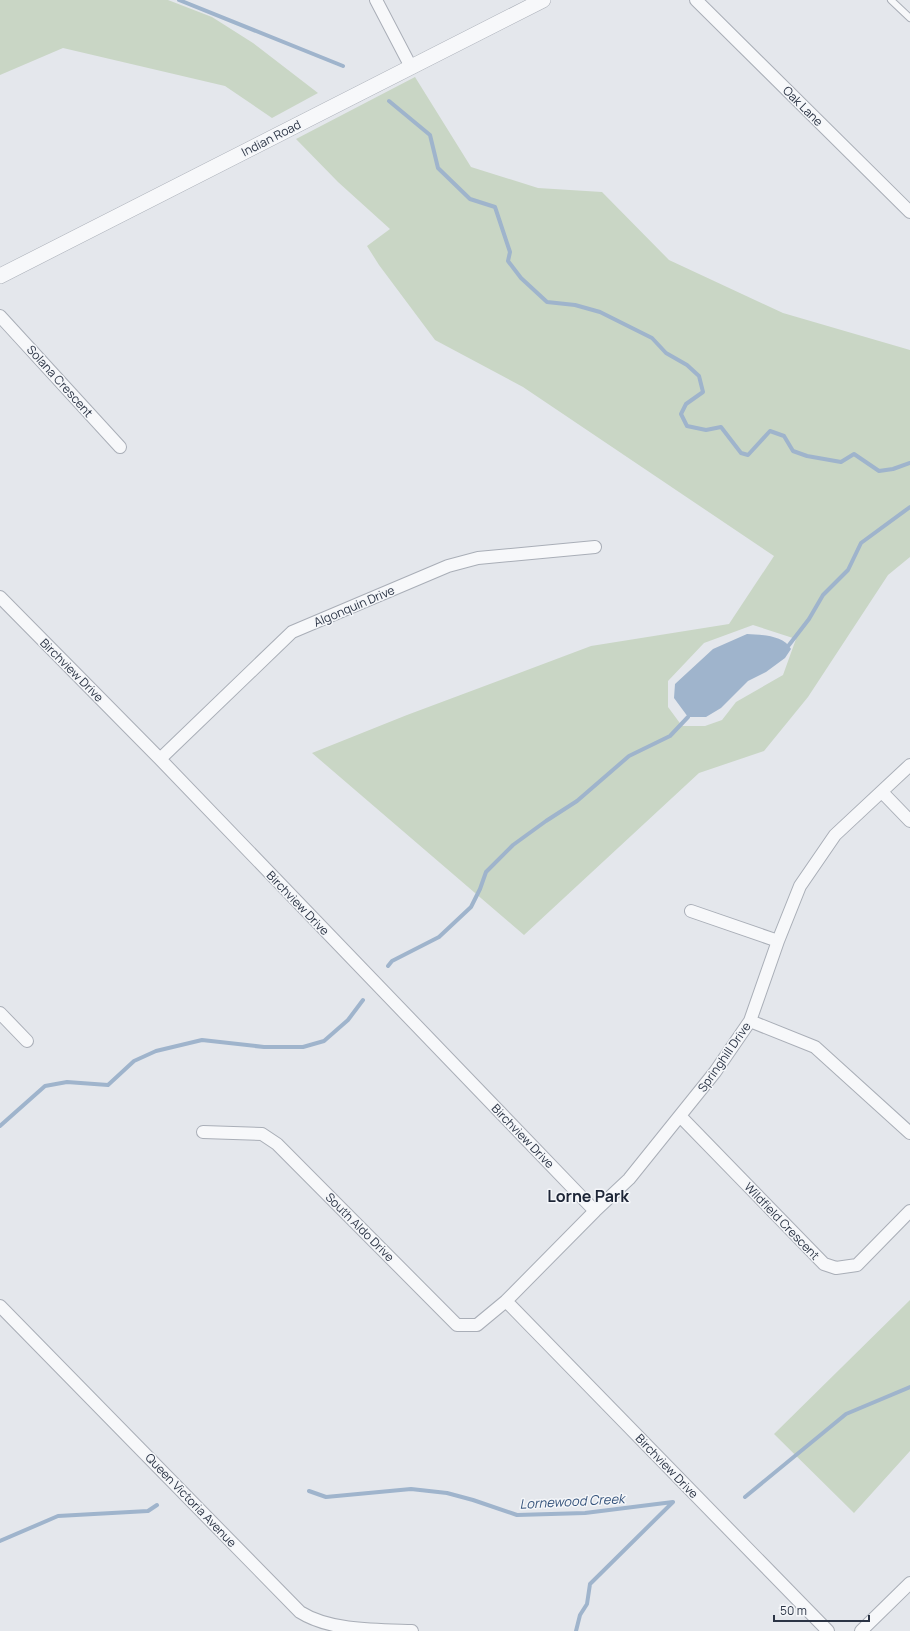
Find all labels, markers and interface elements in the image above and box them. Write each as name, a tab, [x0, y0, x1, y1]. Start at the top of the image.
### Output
street label: Oak Lane	[779, 82, 827, 130]
street label: Indian Road	[238, 116, 304, 160]
street label: Solana Crescent	[23, 341, 97, 421]
street label: Algonquin Drive	[311, 581, 397, 631]
street label: Birchview Drive	[36, 634, 108, 706]
street label: Birchview Drive	[263, 867, 333, 939]
street label: Springhill Drive	[694, 1019, 754, 1095]
street label: Birchview Drive	[488, 1100, 558, 1172]
street label: Wildfield Crescent	[741, 1179, 824, 1264]
district label: Lorne Park	[547, 1185, 629, 1207]
street label: South Aldo Drive	[322, 1189, 398, 1265]
street label: Birchview Drive	[632, 1430, 702, 1502]
street label: Queen Victoria Avenue	[142, 1449, 240, 1551]
water label: Lornewood Creek	[519, 1489, 627, 1513]
scale bar	[774, 1597, 869, 1623]
text: 50 m	[780, 1602, 807, 1619]

